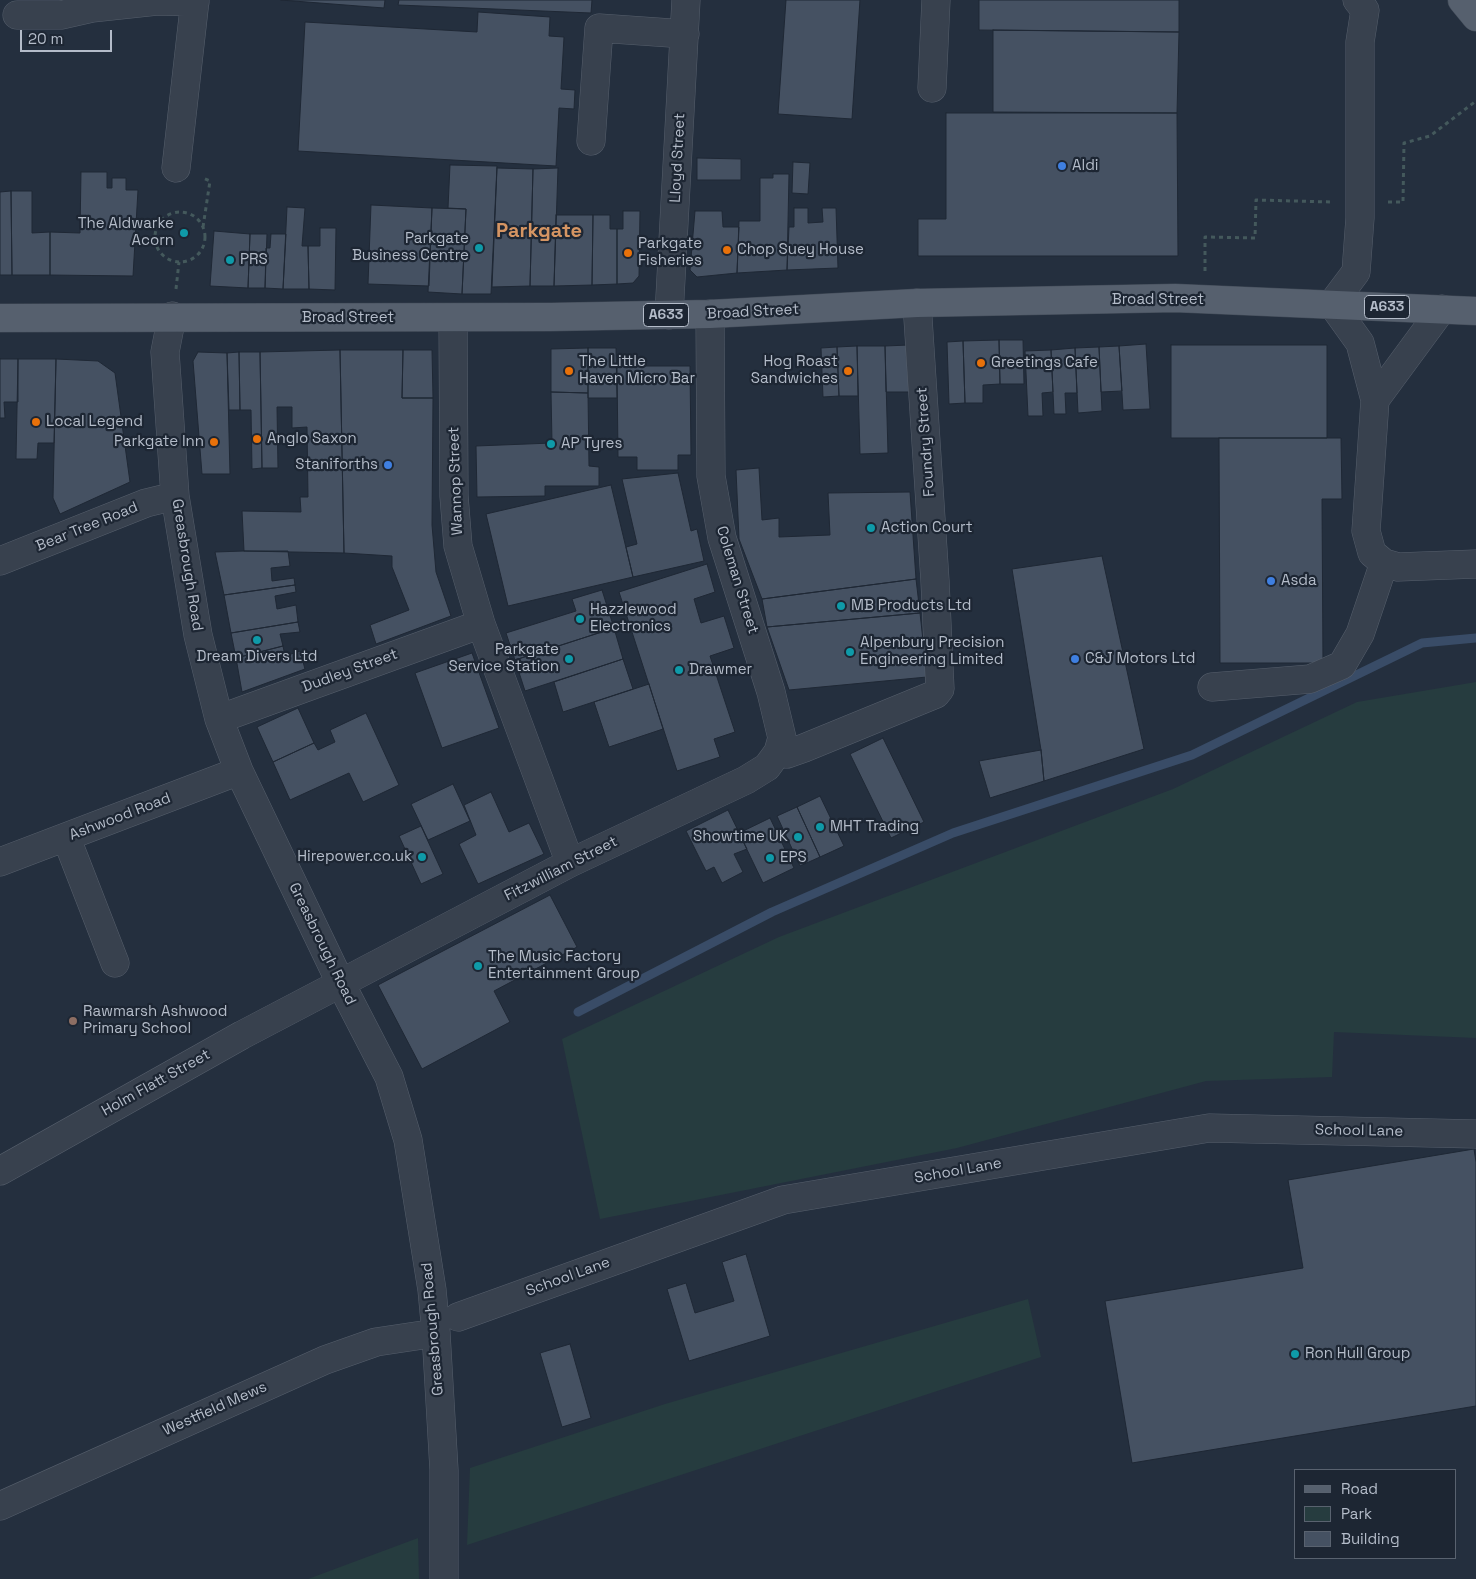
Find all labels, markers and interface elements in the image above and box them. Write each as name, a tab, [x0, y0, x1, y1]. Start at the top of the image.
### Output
scale bar	[22, 20, 115, 52]
text: 20 m	[28, 29, 63, 48]
street label: Lloyd Street	[667, 113, 689, 203]
place label: Aldi	[1072, 157, 1098, 175]
marker: Aldi	[1056, 160, 1068, 172]
place label: The Aldwarke Acorn	[78, 215, 174, 250]
district label: Parkgate	[496, 220, 582, 244]
marker: The Aldwarke Acorn	[178, 227, 190, 239]
place label: Parkgate Business Centre	[352, 230, 469, 265]
place label: Parkgate Fisheries	[638, 235, 702, 270]
place label: Chop Suey House	[737, 241, 864, 259]
marker: Parkgate Business Centre	[473, 242, 485, 254]
marker: Chop Suey House	[721, 244, 733, 256]
marker: Parkgate Fisheries	[622, 247, 634, 259]
place label: PRS	[240, 251, 268, 269]
marker: PRS	[224, 254, 236, 266]
street label: Broad Street	[1112, 291, 1204, 309]
road number: A633	[1364, 296, 1410, 318]
street label: Broad Street	[706, 301, 800, 323]
road number: A633	[644, 304, 688, 326]
street label: Broad Street	[302, 309, 394, 327]
place label: The Little Haven Micro Bar	[579, 353, 695, 388]
place label: Hog Roast Sandwiches	[751, 353, 838, 388]
place label: Greetings Cafe	[991, 354, 1098, 372]
marker: Greetings Cafe	[975, 357, 987, 369]
marker: The Little Haven Micro Bar	[563, 365, 575, 377]
marker: Hog Roast Sandwiches	[842, 365, 854, 377]
street label: Foundry Street	[913, 387, 939, 497]
place label: Local Legend	[46, 413, 143, 431]
marker: Local Legend	[30, 416, 42, 428]
street label: Wannop Street	[445, 426, 467, 536]
place label: Anglo Saxon	[267, 430, 357, 448]
place label: Parkgate Inn	[114, 433, 204, 451]
marker: Anglo Saxon	[251, 433, 263, 445]
place label: AP Tyres	[561, 435, 622, 453]
marker: Parkgate Inn	[208, 436, 220, 448]
marker: AP Tyres	[545, 438, 557, 450]
place label: Staniforths	[295, 456, 378, 474]
marker: Staniforths	[382, 459, 394, 471]
street label: Bear Tree Road	[33, 498, 141, 556]
street label: Greasbrough Road	[168, 498, 206, 632]
place label: Action Court	[881, 519, 973, 537]
marker: Action Court	[865, 522, 877, 534]
street label: Coleman Street	[712, 524, 762, 636]
place label: Asda	[1281, 572, 1317, 590]
marker: Asda	[1265, 575, 1277, 587]
place label: MB Products Ltd	[851, 597, 971, 615]
marker: MB Products Ltd	[835, 600, 847, 612]
place label: Hazzlewood Electronics	[590, 601, 677, 636]
marker: Hazzlewood Electronics	[574, 613, 586, 625]
marker: Dream Divers Ltd	[251, 634, 263, 646]
place label: Alpenbury Precision Engineering Limited	[860, 634, 1004, 669]
place label: Parkgate Service Station	[449, 641, 559, 676]
street label: Dudley Street	[300, 645, 400, 697]
marker: Alpenbury Precision Engineering Limited	[844, 646, 856, 658]
place label: Dream Divers Ltd	[197, 648, 317, 666]
place label: C&J Motors Ltd	[1085, 650, 1195, 668]
marker: Parkgate Service Station	[563, 653, 575, 665]
marker: C&J Motors Ltd	[1069, 653, 1081, 665]
place label: Drawmer	[689, 661, 752, 679]
marker: Drawmer	[673, 664, 685, 676]
street label: Ashwood Road	[67, 789, 173, 845]
place label: MHT Trading	[830, 818, 919, 836]
marker: MHT Trading	[814, 821, 826, 833]
place label: Showtime UK	[693, 828, 788, 846]
marker: Showtime UK	[792, 831, 804, 843]
street label: Fitzwilliam Street	[501, 833, 621, 905]
place label: Hirepower.co.uk	[297, 848, 412, 866]
place label: EPS	[780, 849, 807, 867]
marker: Hirepower.co.uk	[416, 851, 428, 863]
marker: EPS	[764, 852, 776, 864]
street label: Greasbrough Road	[285, 880, 359, 1008]
place label: The Music Factory Entertainment Group	[488, 948, 640, 983]
marker: The Music Factory Entertainment Group	[472, 960, 484, 972]
place label: Rawmarsh Ashwood Primary School	[83, 1003, 227, 1038]
marker: Rawmarsh Ashwood Primary School	[67, 1015, 79, 1027]
street label: Holm Flatt Street	[99, 1046, 213, 1120]
street label: School Lane	[1315, 1121, 1403, 1141]
street label: School Lane	[913, 1154, 1003, 1188]
street label: School Lane	[523, 1253, 613, 1301]
street label: Greasbrough Road	[418, 1262, 448, 1396]
place label: Ron Hull Group	[1305, 1345, 1410, 1363]
marker: Ron Hull Group	[1289, 1348, 1301, 1360]
street label: Westfield Mews	[160, 1378, 270, 1440]
legend	[1294, 1469, 1456, 1559]
text: Road	[1341, 1479, 1378, 1498]
text: Park	[1341, 1504, 1372, 1523]
text: Building	[1341, 1529, 1400, 1548]

